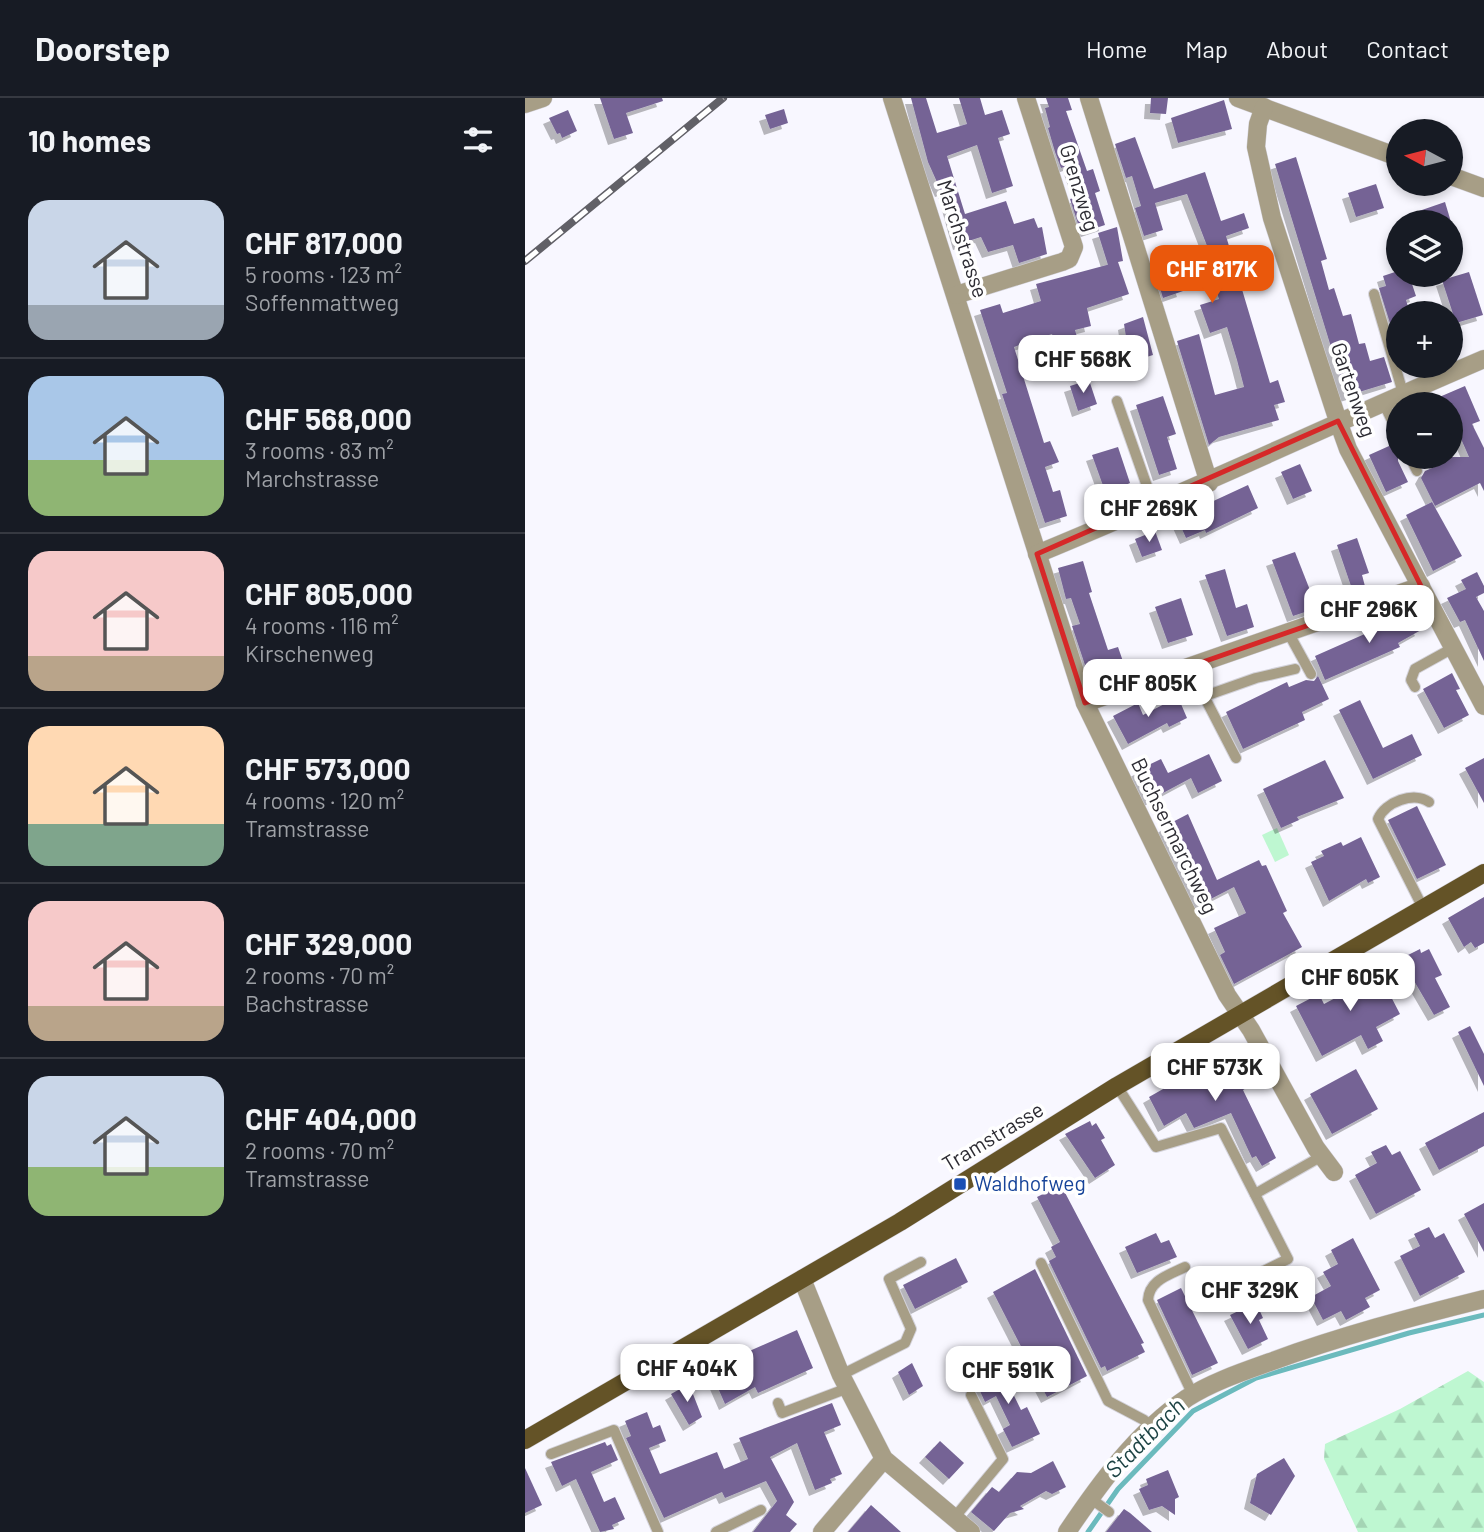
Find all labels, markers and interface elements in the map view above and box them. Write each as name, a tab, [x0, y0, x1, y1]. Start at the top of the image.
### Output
text: Doorstep	[35, 28, 170, 68]
text: Home	[1086, 34, 1147, 63]
text: Map	[1185, 34, 1228, 63]
text: About	[1266, 34, 1328, 63]
text: Contact	[1366, 34, 1449, 63]
north arrow	[1386, 119, 1463, 196]
map controls	[1386, 119, 1463, 469]
icon: filters	[459, 121, 497, 159]
text: 10 homes	[28, 122, 151, 158]
street label: Grenzweg	[1055, 141, 1105, 234]
street label: Marchstrasse	[933, 176, 994, 301]
button: layers	[1386, 210, 1463, 287]
text: CHF 817,000	[245, 224, 403, 260]
icon: home	[84, 228, 168, 312]
pin: CHF 817K	[1140, 246, 1284, 305]
text: CHF 817K	[1166, 254, 1258, 282]
text: 5 rooms · 123 m²	[245, 260, 402, 288]
text: Soffenmattweg	[245, 288, 399, 316]
button: +	[1386, 301, 1463, 378]
pin: CHF 568K	[1011, 336, 1155, 395]
street label: Gartenweg	[1327, 339, 1382, 440]
text: CHF 568K	[1034, 344, 1132, 372]
button: −	[1386, 392, 1463, 469]
text: CHF 568,000	[245, 400, 412, 436]
icon: home	[84, 404, 168, 488]
text: 3 rooms · 83 m²	[245, 436, 394, 464]
text: Marchstrasse	[245, 464, 379, 492]
pin: CHF 269K	[1077, 484, 1221, 544]
text: CHF 269K	[1100, 493, 1198, 521]
text: CHF 805,000	[245, 575, 413, 611]
icon: home	[84, 579, 168, 663]
pin: CHF 296K	[1297, 586, 1441, 645]
text: CHF 296K	[1320, 594, 1418, 622]
text: 4 rooms · 116 m²	[245, 611, 399, 639]
text: Kirschenweg	[245, 639, 374, 667]
pin: CHF 805K	[1076, 660, 1220, 719]
text: CHF 805K	[1099, 668, 1197, 696]
text: CHF 573,000	[245, 750, 411, 786]
street label: Buchsermarchweg	[1127, 753, 1224, 917]
icon: home	[84, 754, 168, 838]
text: 4 rooms · 120 m²	[245, 786, 404, 814]
text: Tramstrasse	[245, 814, 370, 842]
text: CHF 329,000	[245, 925, 412, 961]
icon: home	[84, 929, 168, 1013]
pin: CHF 605K	[1278, 954, 1422, 1013]
text: 2 rooms · 70 m²	[245, 961, 394, 989]
text: CHF 605K	[1301, 962, 1399, 990]
text: Bachstrasse	[245, 989, 369, 1017]
pin: CHF 573K	[1143, 1044, 1287, 1103]
text: CHF 573K	[1167, 1052, 1263, 1080]
street label: Tramstrasse	[937, 1096, 1047, 1176]
text: CHF 404,000	[245, 1100, 417, 1136]
icon: home	[84, 1104, 168, 1188]
text: 2 rooms · 70 m²	[245, 1136, 394, 1164]
text: Tramstrasse	[245, 1164, 370, 1192]
place label: Waldhofweg	[974, 1170, 1086, 1195]
marker: Waldhofweg	[952, 1176, 968, 1192]
pin: CHF 329K	[1178, 1266, 1322, 1326]
text: CHF 329K	[1201, 1275, 1299, 1303]
pin: CHF 404K	[615, 1344, 759, 1404]
pin: CHF 591K	[936, 1346, 1080, 1406]
text: CHF 404K	[636, 1353, 738, 1381]
text: CHF 591K	[962, 1355, 1054, 1383]
water label: Stadtbach	[1099, 1392, 1190, 1483]

